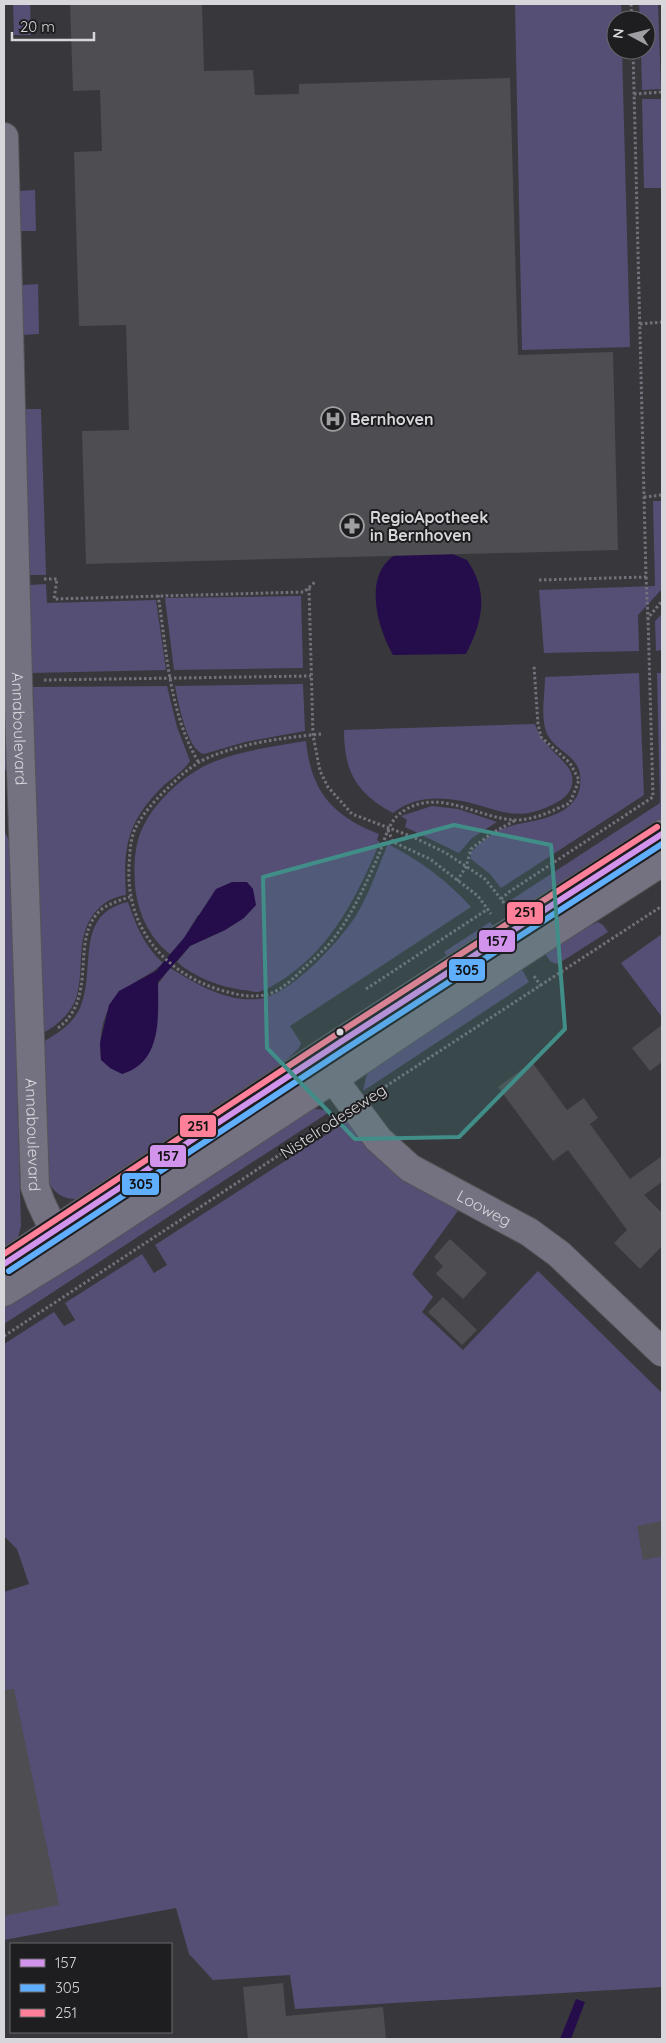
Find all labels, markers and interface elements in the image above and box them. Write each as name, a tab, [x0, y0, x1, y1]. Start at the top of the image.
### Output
scale bar	[12, 10, 95, 42]
north arrow	[606, 10, 656, 60]
text: 20 m	[20, 17, 55, 36]
text: N	[609, 27, 628, 40]
hospital icon: Bernhoven	[320, 406, 346, 432]
place label: Bernhoven	[350, 409, 434, 429]
place label: RegioApotheek in Bernhoven	[370, 507, 488, 545]
pharmacy icon: RegioApotheek in Bernhoven	[339, 513, 365, 539]
street label: Annaboulevard	[8, 672, 32, 786]
line badge: 251	[506, 901, 544, 925]
text: 251	[514, 903, 536, 921]
line badge: 157	[478, 929, 516, 953]
text: 157	[486, 932, 508, 950]
line badge: 305	[448, 958, 486, 982]
text: 305	[455, 961, 479, 979]
unlabelled marker	[335, 1027, 345, 1037]
street label: Annaboulevard	[21, 1078, 45, 1191]
street label: Nistelrodeseweg	[276, 1079, 390, 1163]
line badge: 251	[179, 1114, 217, 1138]
text: 251	[187, 1117, 209, 1135]
line badge: 157	[149, 1144, 187, 1168]
text: 157	[157, 1147, 179, 1165]
line badge: 305	[121, 1172, 160, 1196]
text: 305	[129, 1175, 153, 1193]
street label: Looweg	[454, 1185, 515, 1231]
legend	[10, 1943, 172, 2033]
text: 157	[55, 1953, 77, 1972]
text: 305	[55, 1978, 80, 1997]
text: 251	[55, 2003, 77, 2022]

